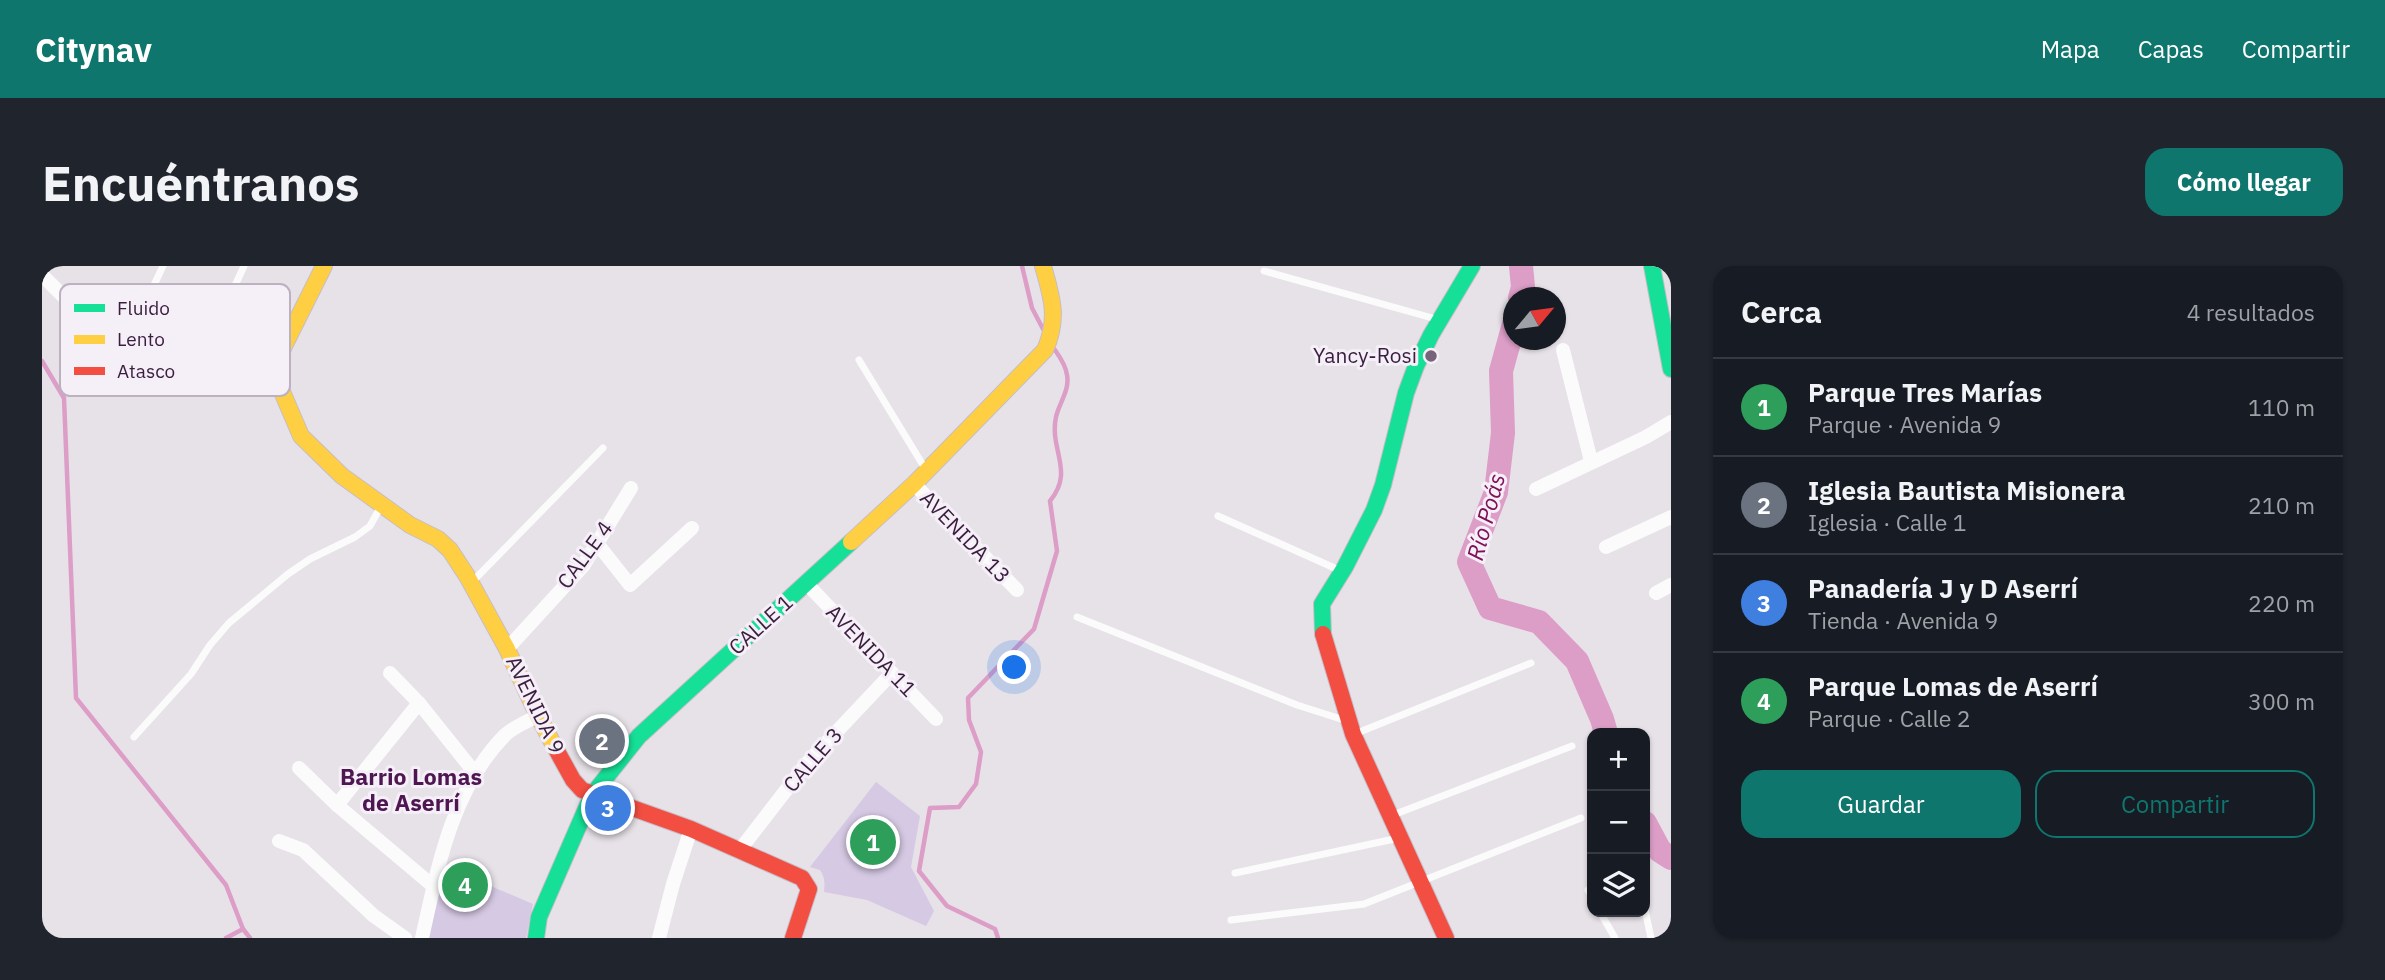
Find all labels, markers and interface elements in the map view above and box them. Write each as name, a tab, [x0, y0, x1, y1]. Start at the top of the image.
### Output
text: Citynav	[35, 28, 152, 71]
text: Mapa	[2041, 33, 2100, 65]
text: Capas	[2138, 33, 2204, 65]
text: Compartir	[2242, 33, 2350, 65]
button: Cómo llegar	[2145, 148, 2343, 216]
text: Encuéntranos	[42, 151, 360, 214]
legend	[60, 284, 290, 396]
north arrow	[1503, 287, 1566, 350]
text: Cerca	[1741, 292, 1822, 331]
text: Fluido	[117, 296, 170, 320]
text: 4 resultados	[2187, 297, 2315, 327]
text: Lento	[117, 327, 165, 351]
place label: Yancy-Rosi	[1313, 341, 1417, 369]
marker: Yancy-Rosi	[1423, 348, 1439, 364]
text: Atasco	[117, 359, 175, 383]
text: Parque Tres Marías	[1808, 375, 2042, 409]
text: 1	[1757, 392, 1771, 422]
text: 110 m	[2248, 392, 2315, 422]
text: Parque · Avenida 9	[1808, 409, 2001, 439]
water label: Río Poás	[1459, 470, 1511, 563]
text: Iglesia Bautista Misionera	[1808, 473, 2125, 507]
street label: AVENIDA 13	[915, 484, 1017, 589]
text: 2	[1757, 490, 1771, 520]
text: 210 m	[2248, 490, 2315, 520]
text: Iglesia · Calle 1	[1808, 507, 1967, 537]
street label: CALLE 4	[550, 515, 618, 594]
text: Panadería J y D Aserrí	[1808, 571, 2078, 605]
street label: CALLE 1	[722, 588, 798, 661]
text: 3	[1757, 588, 1771, 618]
text: 220 m	[2248, 588, 2315, 618]
street label: AVENIDA 11	[821, 598, 923, 703]
text: Tienda · Avenida 9	[1808, 605, 1998, 635]
your location	[997, 650, 1031, 684]
street label: AVENIDA 9	[500, 651, 572, 758]
text: Parque Lomas de Aserrí	[1808, 669, 2098, 703]
text: 4	[1757, 686, 1771, 716]
text: 300 m	[2248, 686, 2315, 716]
text: Parque · Calle 2	[1808, 703, 1971, 733]
pin: 2	[579, 715, 625, 767]
street label: CALLE 3	[776, 721, 848, 798]
map controls	[1587, 728, 1650, 917]
button: +	[1587, 728, 1650, 791]
district label: Barrio Lomas de Aserrí	[340, 761, 482, 817]
button: Guardar	[1741, 770, 2021, 838]
button: Compartir	[2035, 770, 2315, 838]
pin: 3	[585, 782, 631, 834]
button: −	[1587, 791, 1650, 854]
pin: 1	[850, 816, 896, 868]
button: layers	[1587, 854, 1650, 917]
pin: 4	[442, 859, 488, 911]

